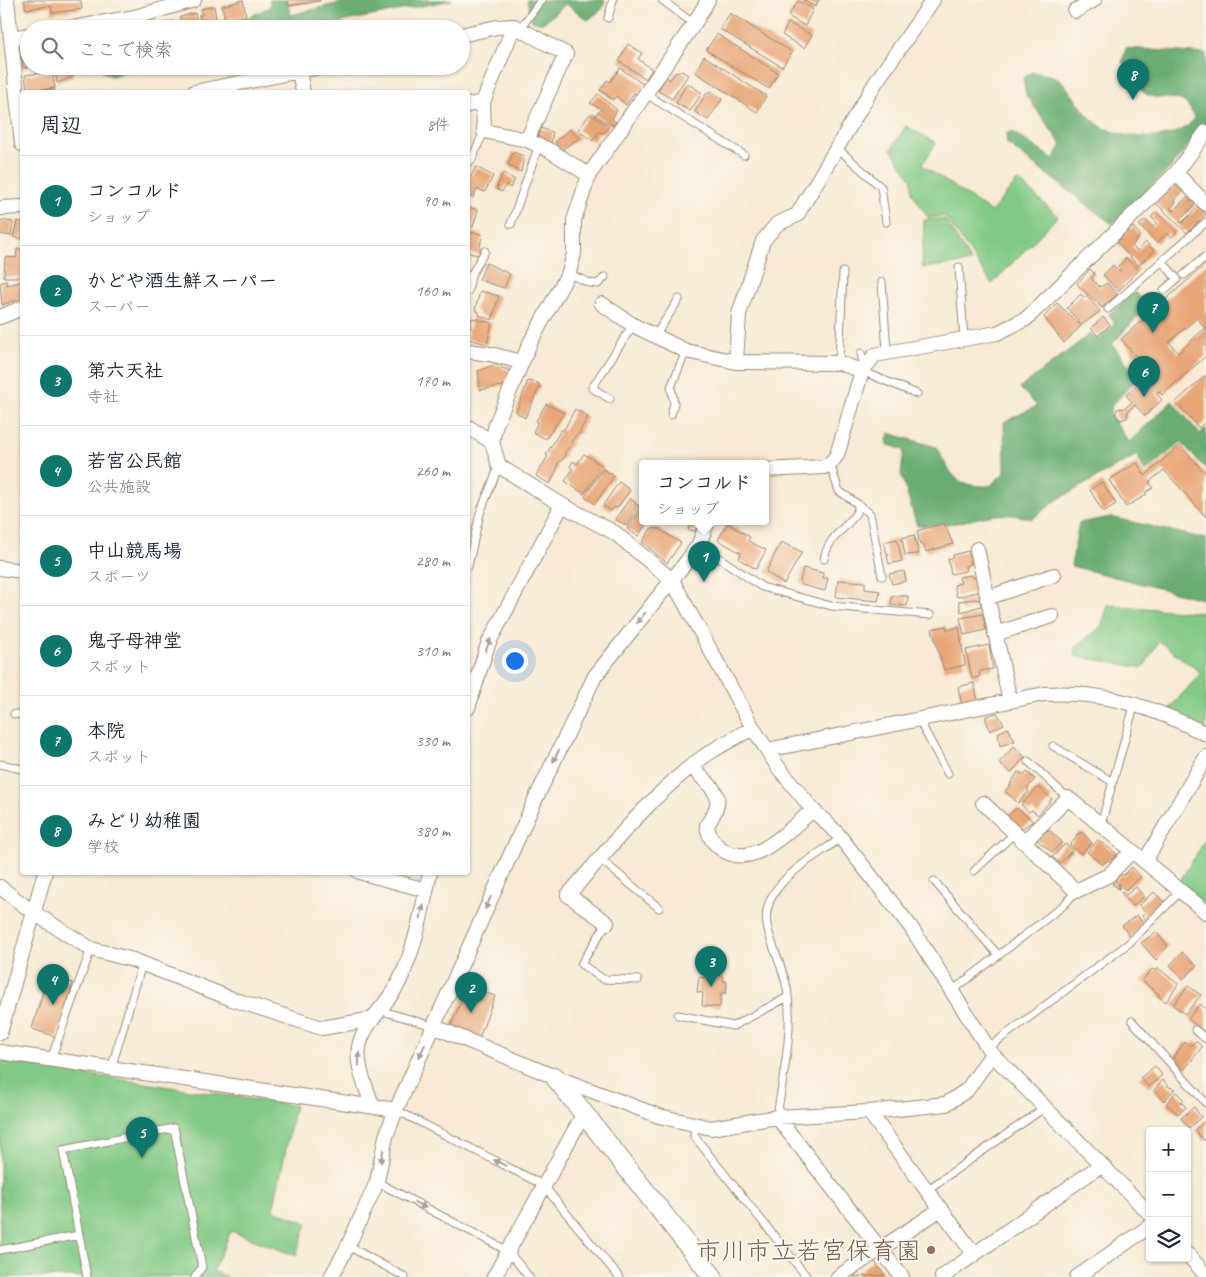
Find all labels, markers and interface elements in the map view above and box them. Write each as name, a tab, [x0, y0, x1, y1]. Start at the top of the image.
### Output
search box	[20, 20, 470, 75]
icon: search	[38, 34, 66, 62]
text: ここで検索	[78, 38, 173, 62]
pin: 8	[1117, 59, 1149, 100]
text: 周辺	[40, 112, 82, 138]
text: 8件	[427, 115, 450, 135]
text: コンコルド	[87, 179, 182, 203]
text: 1	[52, 191, 60, 211]
text: 90 m	[423, 191, 450, 211]
text: ショップ	[87, 207, 150, 227]
text: かどや酒生鮮スーパー	[87, 269, 277, 293]
text: 2	[52, 281, 60, 301]
text: 160 m	[416, 281, 450, 301]
pin: 7	[1137, 292, 1169, 333]
text: スーパー	[87, 297, 150, 317]
pin: 6	[1128, 356, 1160, 397]
text: 第六天社	[87, 359, 163, 383]
text: 3	[52, 371, 60, 391]
text: 170 m	[416, 371, 450, 391]
text: 寺社	[87, 387, 119, 407]
text: 若宮公民館	[87, 449, 182, 473]
popup	[639, 460, 769, 525]
text: 4	[52, 461, 60, 481]
text: 260 m	[416, 461, 450, 481]
text: コンコルド	[656, 471, 752, 495]
text: 公共施設	[87, 477, 151, 497]
text: ショップ	[656, 499, 720, 519]
text: 中山競馬場	[87, 539, 182, 563]
pin: 1	[688, 541, 720, 582]
text: 5	[53, 551, 59, 571]
text: 280 m	[416, 551, 450, 571]
text: スポーツ	[87, 567, 151, 587]
one-way arrow	[636, 611, 647, 624]
text: 鬼子母神堂	[87, 629, 182, 653]
one-way arrow	[484, 637, 492, 652]
text: 6	[52, 641, 60, 661]
text: 310 m	[416, 641, 450, 661]
your location	[502, 648, 528, 674]
text: スポット	[87, 657, 151, 677]
text: 本院	[87, 719, 125, 743]
text: 7	[52, 731, 60, 751]
text: 330 m	[416, 731, 450, 751]
text: スポット	[87, 747, 151, 767]
one-way arrow	[552, 748, 561, 763]
text: みどり幼稚園	[87, 809, 201, 833]
text: 8	[52, 821, 60, 841]
text: 380 m	[416, 821, 450, 841]
text: 学校	[87, 837, 119, 857]
one-way arrow	[484, 896, 492, 910]
one-way arrow	[418, 904, 426, 919]
pin: 3	[695, 946, 727, 987]
pin: 4	[37, 964, 69, 1005]
pin: 2	[455, 972, 487, 1013]
one-way arrow	[417, 1044, 425, 1058]
one-way arrow	[355, 1051, 363, 1067]
pin: 5	[126, 1117, 158, 1158]
map controls	[1146, 1127, 1191, 1262]
button: +	[1146, 1127, 1191, 1172]
one-way arrow	[378, 1149, 386, 1165]
one-way arrow	[493, 1159, 507, 1167]
button: −	[1146, 1172, 1191, 1217]
one-way arrow	[413, 1201, 428, 1209]
button: layers	[1146, 1217, 1191, 1262]
place label: 市川市立若宮保育園	[696, 1235, 921, 1267]
marker: 市川市立若宮保育園	[925, 1244, 937, 1256]

